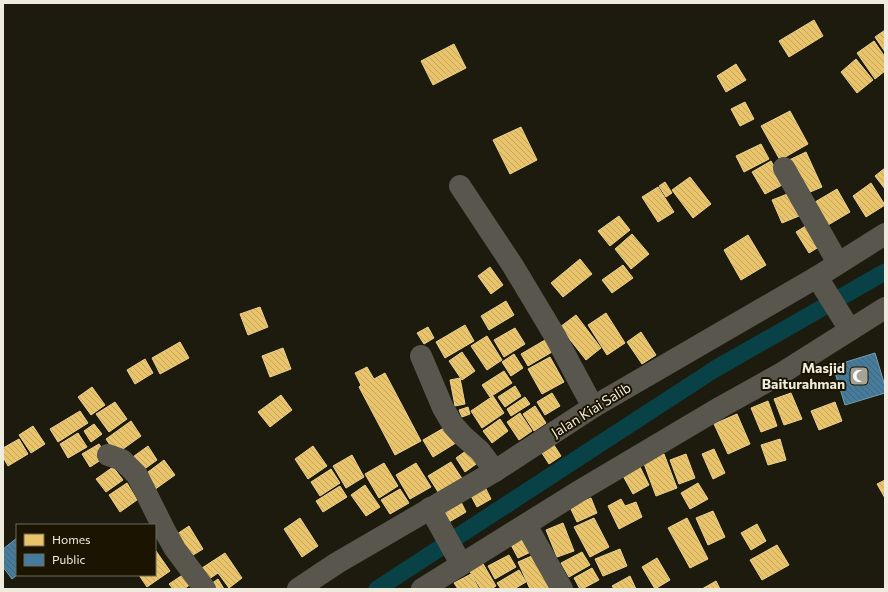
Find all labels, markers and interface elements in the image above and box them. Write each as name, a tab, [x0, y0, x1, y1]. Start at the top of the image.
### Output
place label: Masjid Baiturahman	[762, 359, 845, 392]
mosque icon: Masjid Baiturahman	[848, 365, 870, 387]
street label: Jalan Kiai Salib	[548, 378, 634, 441]
legend	[16, 524, 156, 576]
text: Homes	[52, 532, 90, 546]
text: Public	[52, 552, 85, 566]

